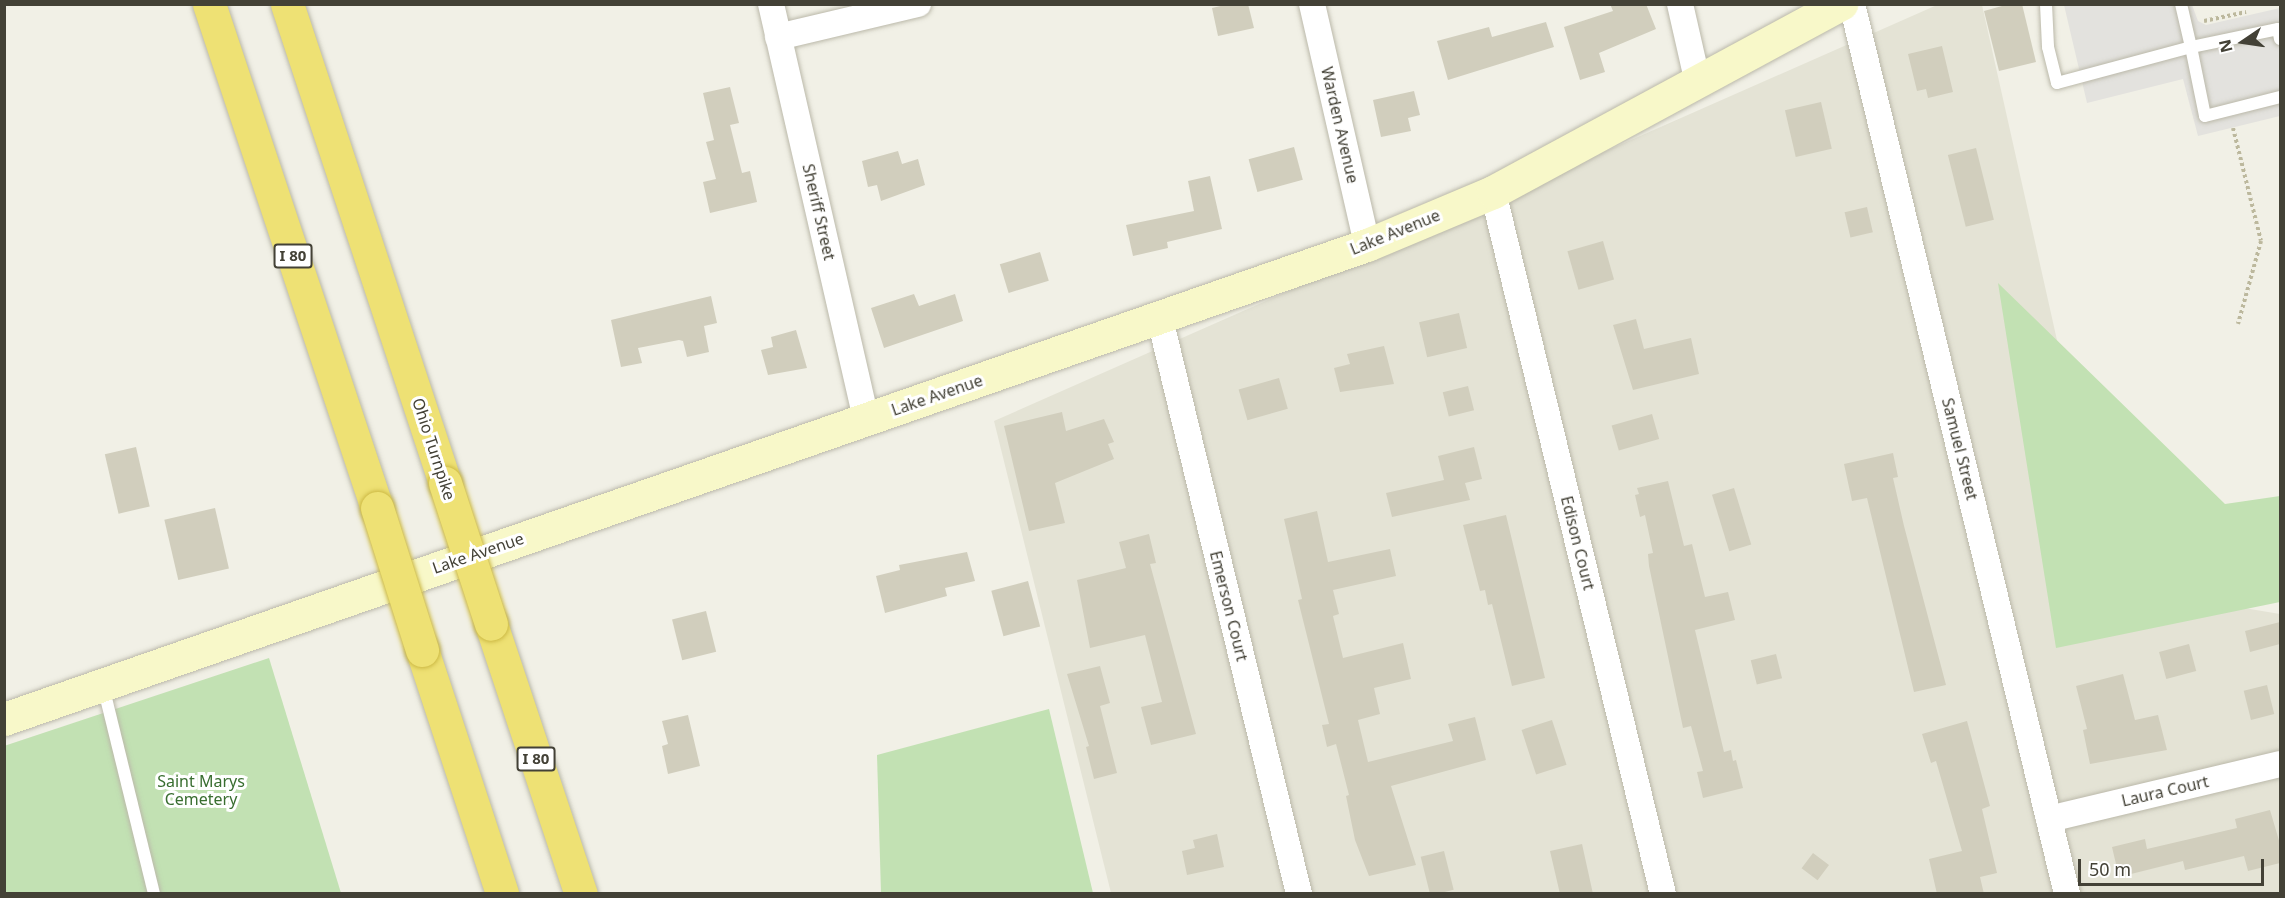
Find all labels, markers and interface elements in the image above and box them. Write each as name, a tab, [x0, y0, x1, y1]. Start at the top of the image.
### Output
north arrow	[2213, 12, 2273, 72]
text: N	[2213, 37, 2238, 55]
street label: Warden Avenue	[1317, 65, 1363, 185]
street label: Sheriff Street	[799, 162, 839, 262]
street label: Lake Avenue	[1347, 205, 1443, 259]
road number: I 80	[274, 244, 312, 268]
street label: Lake Avenue	[889, 370, 985, 420]
street label: Ohio Turnpike	[408, 395, 460, 503]
street label: Samuel Street	[1938, 396, 1982, 502]
street label: Edison Court	[1557, 494, 1599, 592]
street label: Lake Avenue	[430, 528, 526, 578]
street label: Emerson Court	[1206, 549, 1252, 663]
road number: I 80	[516, 747, 556, 771]
park label: Saint Marys Cemetery	[157, 771, 245, 809]
street label: Laura Court	[2120, 772, 2210, 810]
scale bar	[2081, 847, 2267, 885]
text: 50 m	[2089, 857, 2131, 881]

